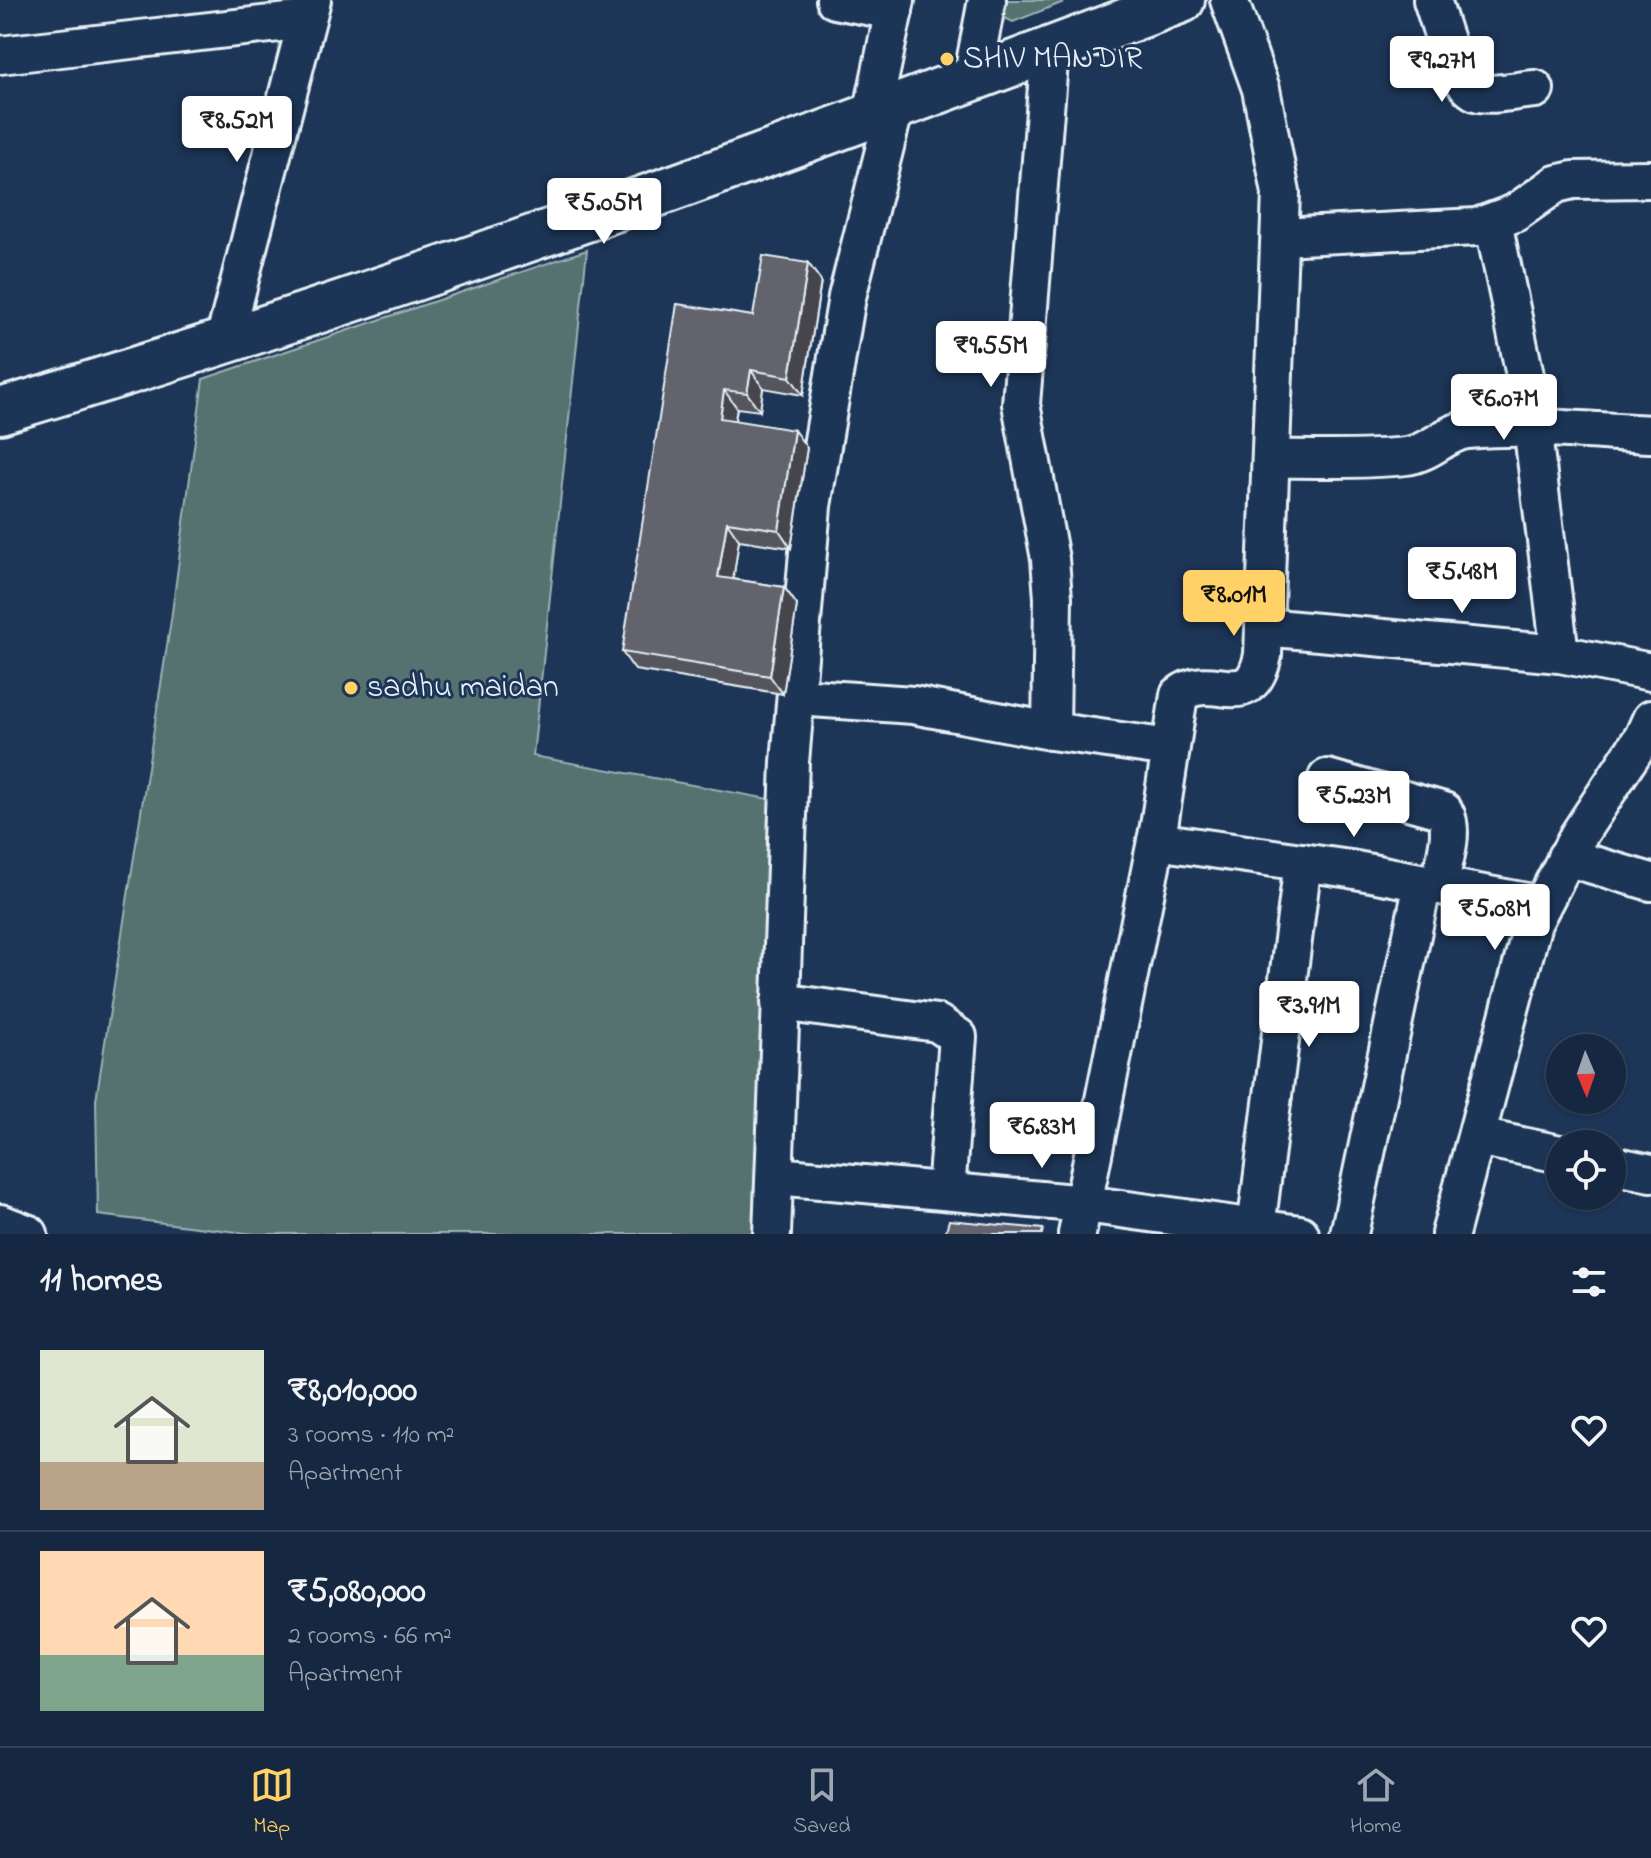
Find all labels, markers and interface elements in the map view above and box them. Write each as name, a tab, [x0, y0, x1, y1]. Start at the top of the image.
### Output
place label: SHIV MANDIR	[963, 36, 1142, 83]
pin: ₹9.27M	[1377, 36, 1507, 104]
text: ₹9.27M	[1408, 43, 1476, 81]
marker: SHIV MANDIR	[938, 50, 956, 68]
pin: ₹8.52M	[172, 96, 302, 164]
text: ₹8.52M	[200, 103, 274, 141]
pin: ₹5.05M	[539, 178, 669, 246]
text: ₹5.05M	[565, 185, 643, 223]
pin: ₹9.55M	[926, 321, 1056, 389]
text: ₹9.55M	[954, 328, 1028, 366]
pin: ₹6.07M	[1439, 374, 1569, 442]
text: ₹6.07M	[1469, 381, 1539, 419]
pin: ₹5.48M	[1397, 547, 1527, 615]
text: ₹5.48M	[1426, 554, 1498, 592]
pin: ₹8.01M	[1169, 570, 1299, 638]
text: ₹8.01M	[1201, 577, 1267, 615]
place label: sadhu maidan	[367, 665, 559, 712]
marker: sadhu maidan	[342, 679, 360, 697]
pin: ₹5.23M	[1289, 771, 1419, 839]
text: ₹5.23M	[1316, 778, 1392, 816]
pin: ₹5.08M	[1430, 884, 1560, 952]
text: ₹5.08M	[1459, 891, 1531, 929]
pin: ₹3.91M	[1244, 981, 1374, 1049]
text: ₹3.91M	[1277, 988, 1341, 1026]
north arrow	[1546, 1034, 1626, 1114]
map controls	[1546, 1034, 1626, 1210]
pin: ₹6.83M	[977, 1102, 1107, 1170]
text: ₹6.83M	[1008, 1109, 1076, 1147]
button: locate	[1546, 1130, 1626, 1210]
text: 11 homes	[40, 1257, 163, 1307]
icon: filters	[1567, 1260, 1611, 1304]
text: ₹8,010,000	[288, 1367, 417, 1417]
icon: home	[104, 1382, 200, 1478]
icon: heart	[1567, 1408, 1611, 1452]
text: 3 rooms · 110 m²	[288, 1417, 454, 1455]
text: Apartment	[288, 1455, 402, 1493]
text: ₹5,080,000	[288, 1568, 426, 1618]
icon: home	[104, 1583, 200, 1679]
icon: heart	[1567, 1609, 1611, 1653]
text: 2 rooms · 66 m²	[288, 1618, 452, 1656]
text: Apartment	[288, 1656, 402, 1694]
tab: Map	[250, 1763, 294, 1843]
tab: Saved	[793, 1763, 851, 1843]
tab: Home	[1350, 1763, 1401, 1843]

